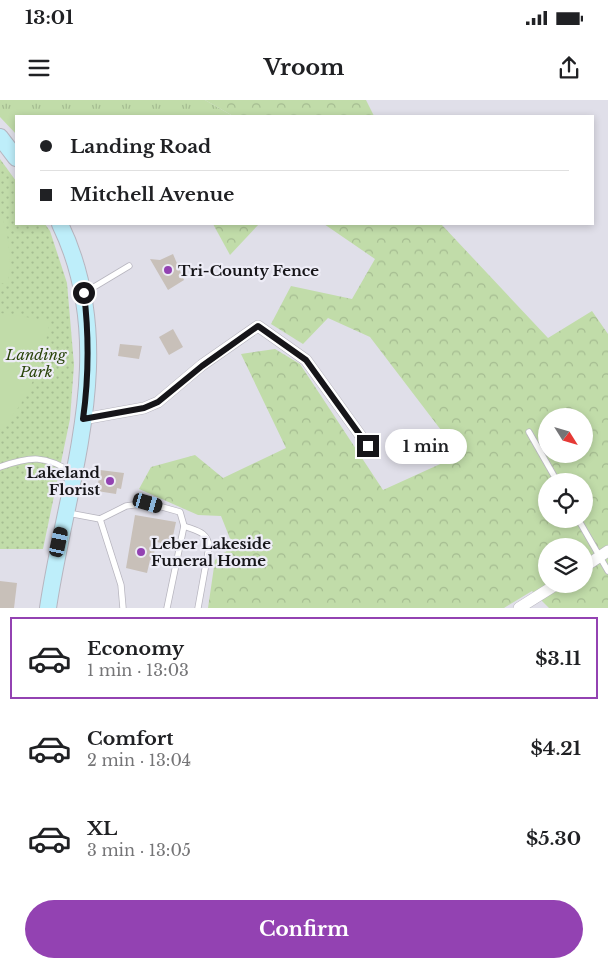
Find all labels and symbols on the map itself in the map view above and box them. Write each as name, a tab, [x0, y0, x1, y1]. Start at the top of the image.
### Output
place label: Tri-County Fence	[178, 261, 319, 280]
marker: Tri-County Fence	[162, 264, 174, 276]
route start	[73, 282, 95, 304]
park label: Landing Park	[5, 345, 67, 381]
north arrow	[538, 408, 592, 462]
callout: 1 min	[386, 428, 468, 464]
route end	[357, 435, 379, 457]
place label: Lakeland Florist	[26, 463, 101, 499]
marker: Lakeland Florist	[104, 475, 116, 487]
car	[131, 492, 164, 514]
car	[48, 526, 69, 558]
place label: Leber Lakeside Funeral Home	[151, 534, 271, 570]
marker: Leber Lakeside Funeral Home	[135, 546, 147, 558]

